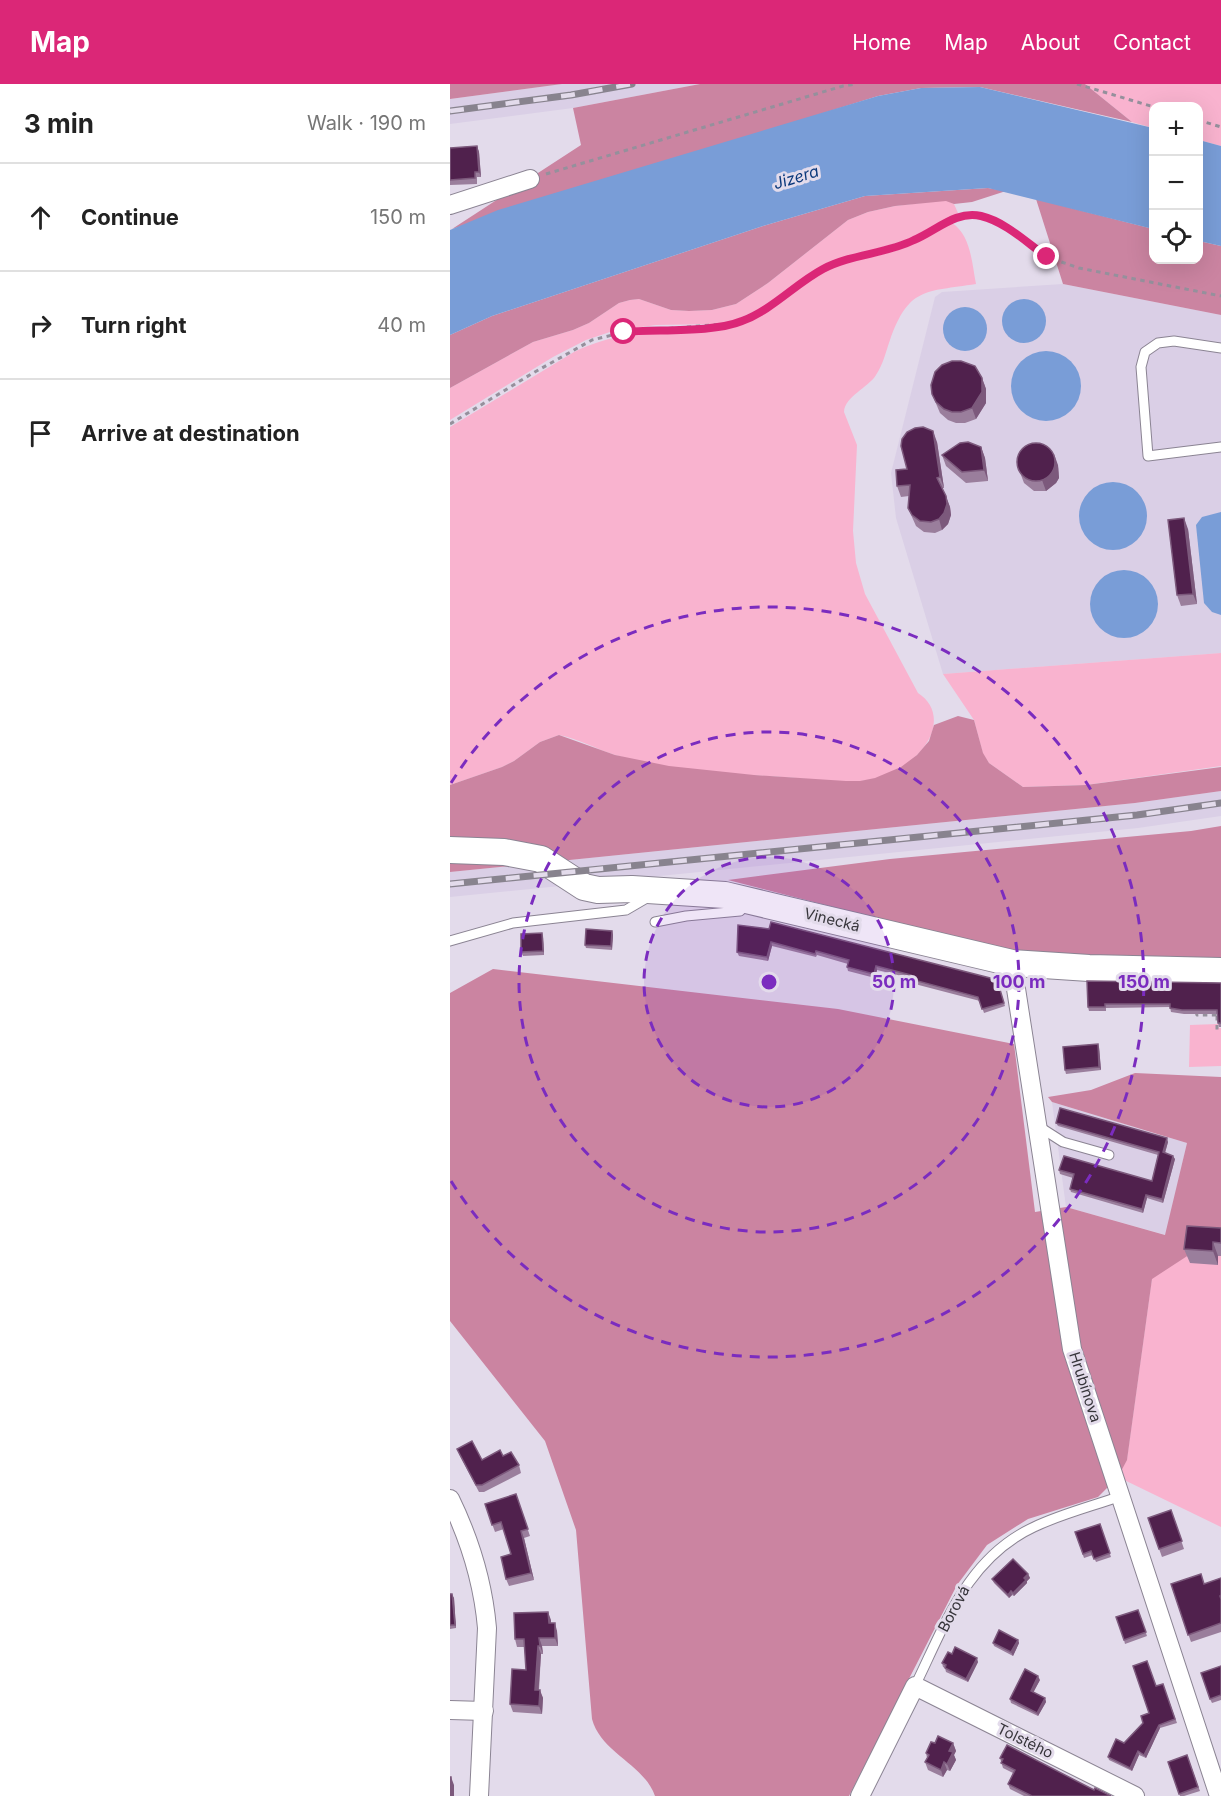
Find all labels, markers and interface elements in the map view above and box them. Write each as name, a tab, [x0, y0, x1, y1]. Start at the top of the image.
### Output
text: Map	[30, 25, 90, 59]
text: Home	[852, 30, 911, 55]
text: Map	[944, 30, 988, 55]
text: About	[1021, 30, 1080, 55]
text: Contact	[1113, 30, 1191, 55]
map controls	[1149, 102, 1203, 264]
button: +	[1149, 102, 1203, 156]
text: 3 min	[24, 108, 94, 139]
text: Walk · 190 m	[307, 111, 426, 135]
button: −	[1149, 156, 1203, 210]
water label: Jizera	[771, 161, 821, 193]
icon: ahead	[24, 201, 57, 234]
text: Continue	[81, 204, 179, 230]
text: 150 m	[370, 205, 426, 229]
button: locate	[1149, 210, 1203, 264]
route end	[1033, 243, 1059, 269]
icon: right	[24, 309, 57, 342]
text: Turn right	[81, 312, 187, 338]
text: 40 m	[377, 313, 426, 337]
route start	[610, 318, 636, 344]
icon: arrive	[24, 417, 57, 450]
text: Arrive at destination	[81, 420, 300, 446]
street label: Vinecká	[802, 903, 862, 936]
text: 50 m	[872, 971, 916, 992]
text: 100 m	[993, 971, 1045, 992]
text: 150 m	[1118, 971, 1170, 992]
centre of rings	[759, 972, 779, 992]
street label: Hrubínova	[1065, 1349, 1106, 1424]
street label: Borová	[934, 1582, 974, 1635]
street label: Tolstého	[994, 1719, 1057, 1762]

